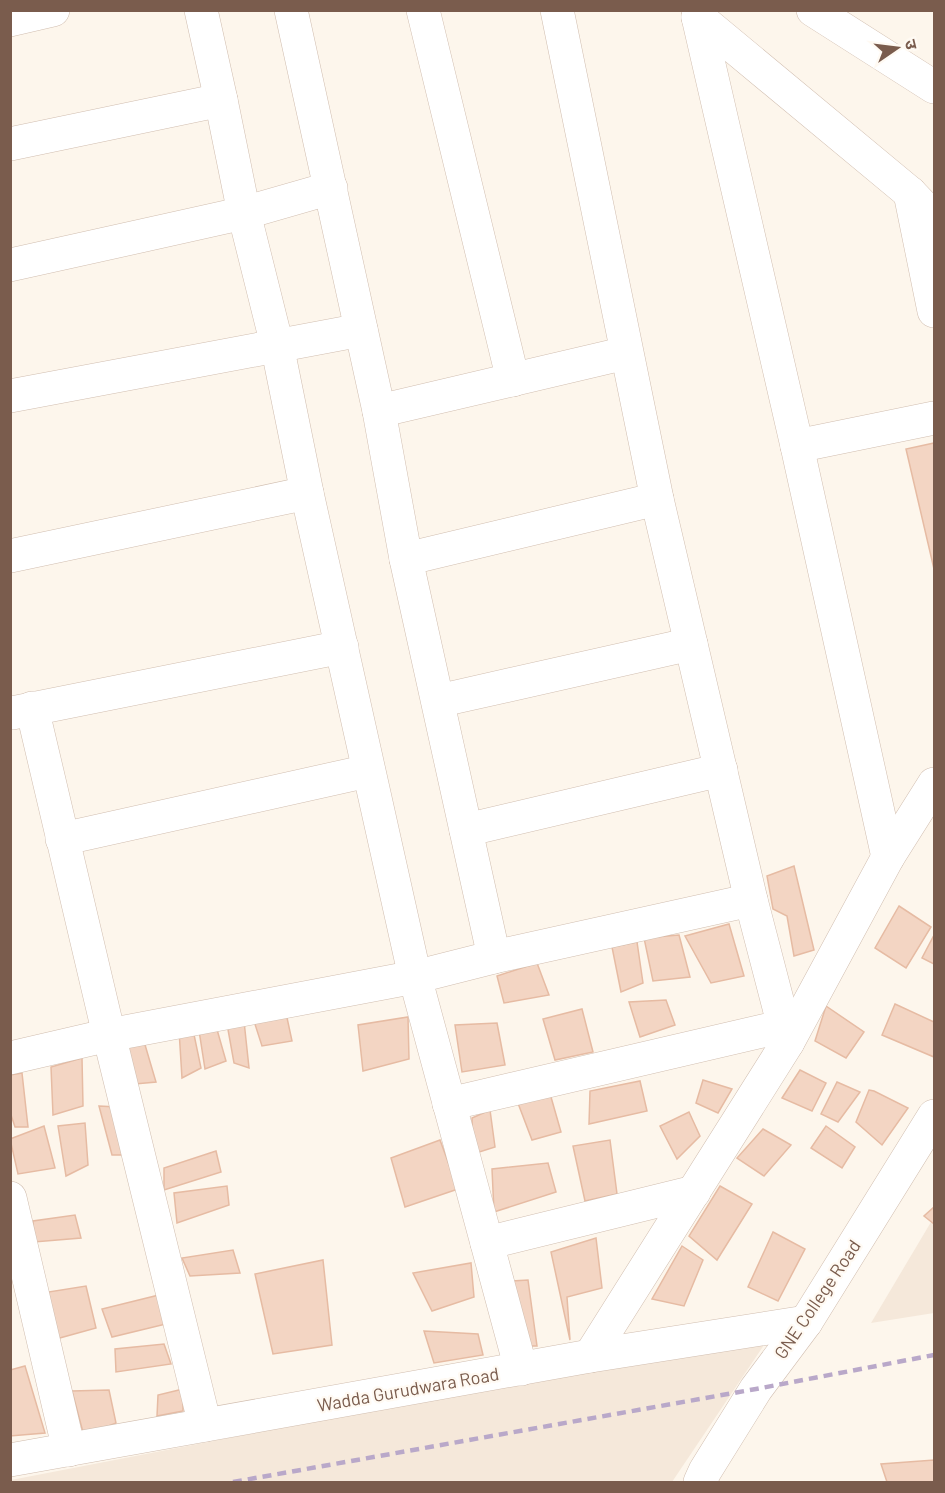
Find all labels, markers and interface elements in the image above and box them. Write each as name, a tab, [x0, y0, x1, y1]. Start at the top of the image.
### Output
north arrow	[867, 18, 927, 78]
text: उ	[902, 37, 923, 52]
street label: GNE College Road	[769, 1235, 865, 1363]
street label: Wadda Gurudwara Road	[315, 1362, 501, 1416]

